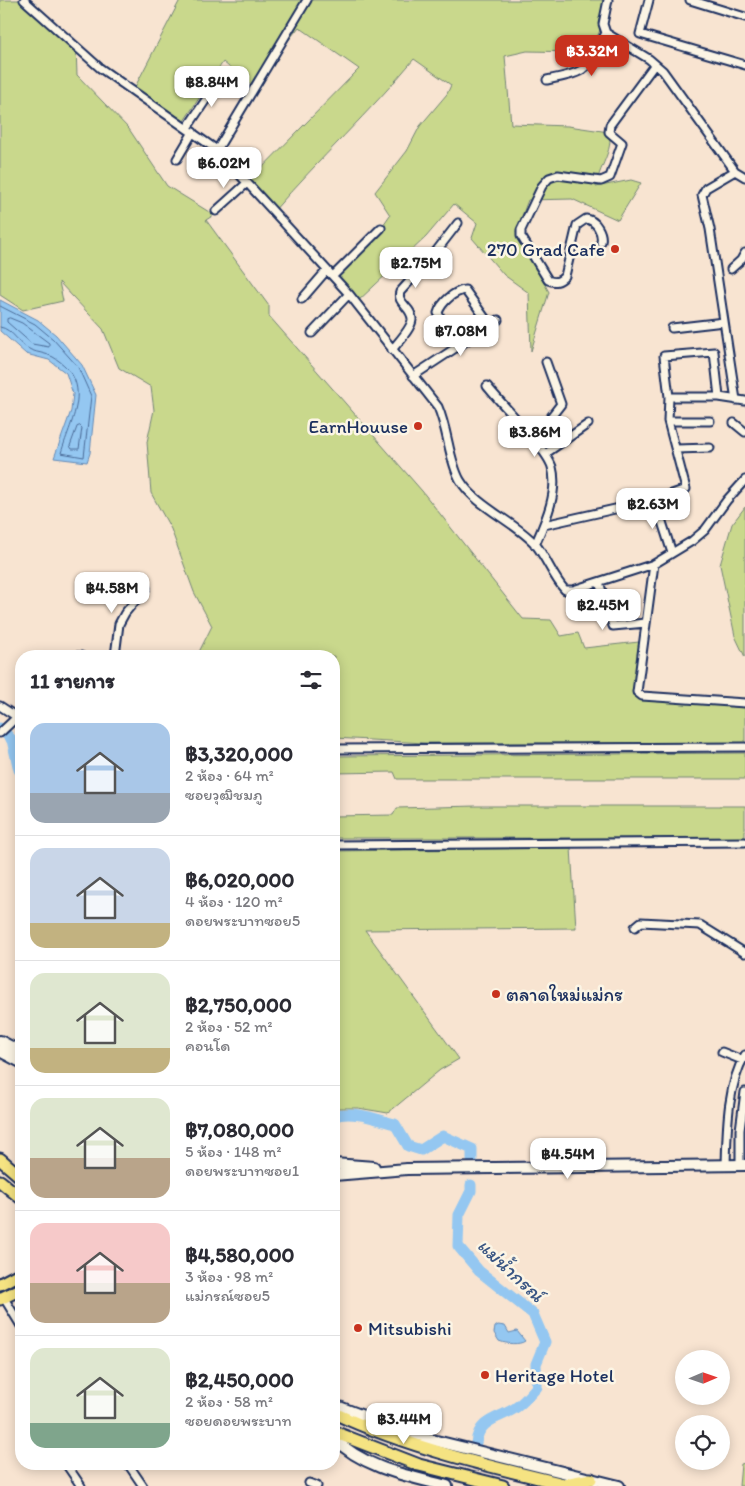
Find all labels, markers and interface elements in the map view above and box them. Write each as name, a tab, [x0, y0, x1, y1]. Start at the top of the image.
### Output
pin: ฿3.32M	[551, 34, 633, 77]
text: ฿3.32M	[566, 41, 618, 60]
pin: ฿8.84M	[171, 66, 253, 108]
text: ฿8.84M	[185, 72, 239, 91]
pin: ฿6.02M	[183, 146, 265, 189]
text: ฿6.02M	[198, 153, 250, 172]
place label: 270 Grad Cafe	[487, 238, 605, 261]
marker: 270 Grad Cafe	[609, 243, 621, 255]
pin: ฿2.75M	[375, 246, 457, 289]
text: ฿2.75M	[391, 253, 441, 272]
pin: ฿7.08M	[420, 314, 502, 357]
text: ฿7.08M	[435, 321, 487, 340]
place label: EarnHouuse	[308, 415, 408, 438]
pin: ฿3.86M	[494, 416, 576, 458]
marker: EarnHouuse	[412, 420, 424, 432]
text: ฿3.86M	[509, 422, 561, 441]
pin: ฿2.63M	[612, 488, 694, 530]
text: ฿2.63M	[627, 494, 679, 513]
pin: ฿4.58M	[71, 572, 153, 614]
text: ฿4.58M	[86, 578, 138, 597]
pin: ฿2.45M	[562, 588, 644, 631]
text: ฿2.45M	[577, 595, 629, 614]
icon: filters	[297, 666, 325, 694]
text: 11 รายการ	[30, 668, 115, 693]
text: ฿3,320,000	[185, 741, 293, 766]
icon: home	[70, 743, 130, 803]
text: 2 ห้อง · 64 m²	[185, 766, 274, 785]
text: ซอยวุฒิชมภู	[185, 785, 263, 804]
text: ฿6,020,000	[185, 867, 294, 892]
icon: home	[70, 868, 130, 928]
text: 4 ห้อง · 120 m²	[185, 892, 283, 911]
text: ดอยพระบาทซอย5	[185, 911, 300, 930]
place label: ตลาดใหม่แม่กร	[506, 983, 623, 1006]
marker: ตลาดใหม่แม่กร	[490, 988, 502, 1000]
text: ฿2,750,000	[185, 992, 292, 1017]
icon: home	[70, 993, 130, 1053]
text: 2 ห้อง · 52 m²	[185, 1017, 273, 1036]
text: คอนโด	[185, 1036, 231, 1055]
text: ฿7,080,000	[185, 1117, 294, 1142]
icon: home	[70, 1118, 130, 1178]
pin: ฿4.54M	[527, 1138, 609, 1180]
text: 5 ห้อง · 148 m²	[185, 1142, 282, 1161]
text: ฿4.54M	[541, 1144, 595, 1163]
text: ดอยพระบาทซอย1	[185, 1161, 299, 1180]
water label: แม่น้ำกรณ์	[473, 1233, 552, 1309]
text: ฿4,580,000	[185, 1242, 295, 1267]
icon: home	[70, 1243, 130, 1303]
text: 3 ห้อง · 98 m²	[185, 1267, 273, 1286]
text: แม่กรณ์ซอย5	[185, 1286, 270, 1305]
place label: Mitsubishi	[368, 1317, 452, 1340]
marker: Mitsubishi	[352, 1322, 364, 1334]
north arrow	[675, 1350, 730, 1405]
map controls	[675, 1350, 730, 1470]
place label: Heritage Hotel	[495, 1364, 615, 1387]
text: ฿2,450,000	[185, 1367, 294, 1392]
icon: home	[70, 1368, 130, 1428]
marker: Heritage Hotel	[479, 1369, 491, 1381]
text: 2 ห้อง · 58 m²	[185, 1392, 273, 1411]
pin: ฿3.44M	[363, 1402, 445, 1445]
text: ฿3.44M	[377, 1409, 431, 1428]
text: ซอยดอยพระบาท	[185, 1411, 292, 1430]
button: locate	[675, 1415, 730, 1470]

